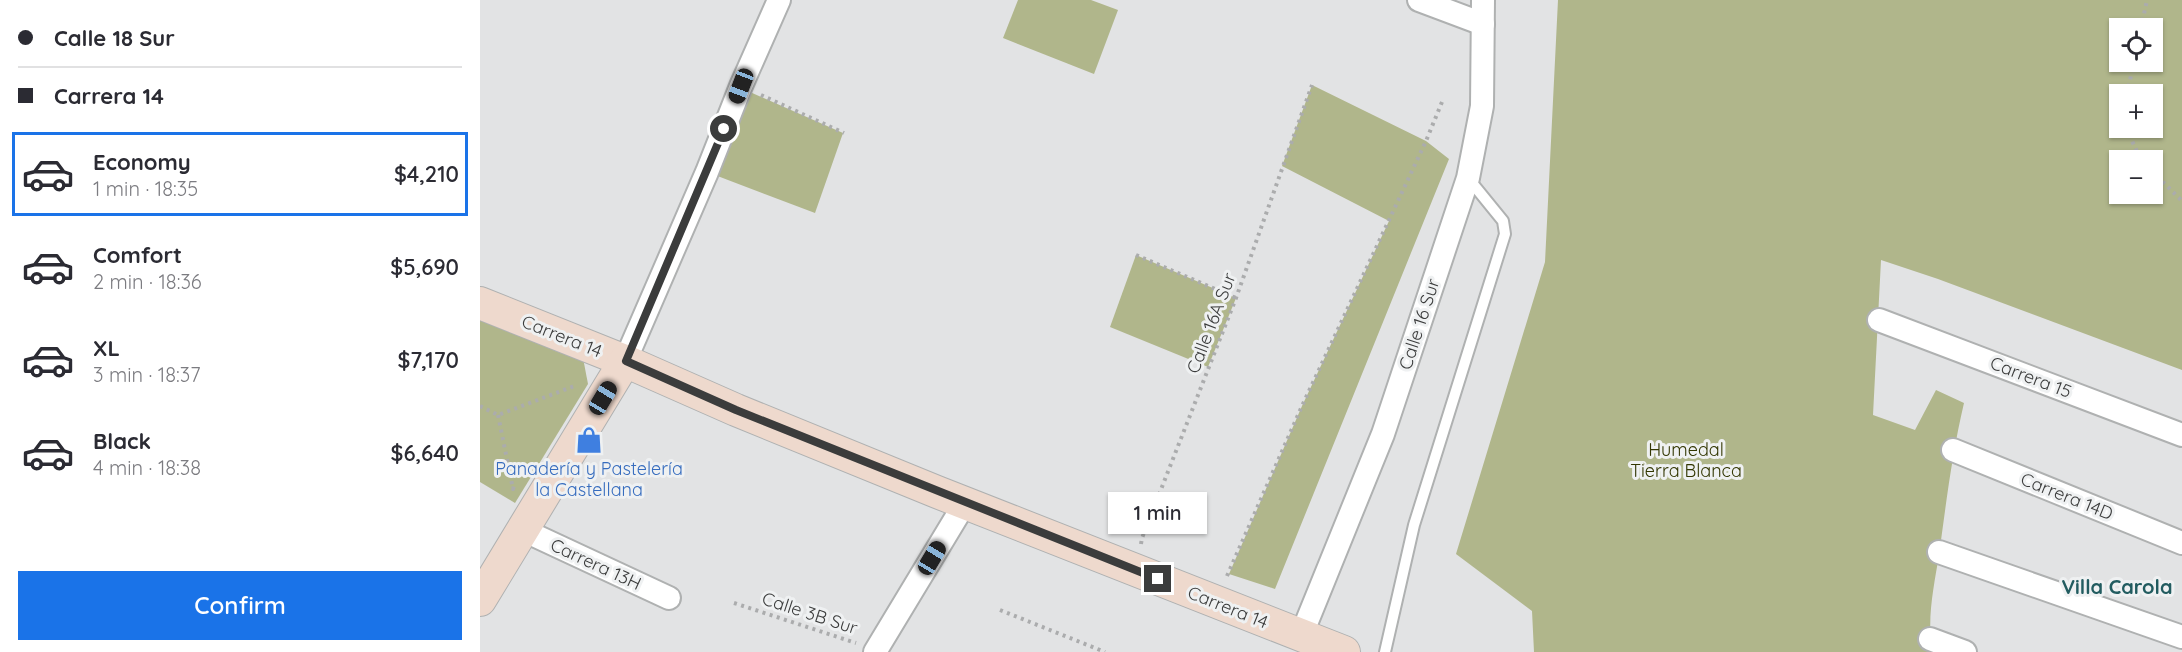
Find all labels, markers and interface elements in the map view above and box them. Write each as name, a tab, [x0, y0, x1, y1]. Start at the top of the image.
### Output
map controls	[2109, 18, 2163, 204]
button: locate	[2109, 18, 2163, 72]
text: Calle 18 Sur	[54, 24, 175, 52]
car	[726, 66, 756, 106]
text: Carrera 14	[54, 82, 164, 110]
button: +	[2109, 84, 2163, 138]
route start	[710, 115, 737, 142]
icon: car	[21, 147, 75, 201]
text: Economy	[93, 148, 191, 176]
button: −	[2109, 150, 2163, 204]
text: $4,210	[394, 160, 459, 188]
text: 1 min · 18:35	[93, 176, 198, 201]
icon: car	[21, 240, 75, 294]
text: Comfort	[93, 241, 182, 269]
text: $5,690	[390, 253, 459, 281]
text: 2 min · 18:36	[93, 269, 202, 294]
street label: Calle 16A Sur	[1181, 269, 1241, 377]
street label: Calle 16 Sur	[1393, 276, 1445, 372]
street label: Carrera 14	[518, 309, 606, 363]
icon: car	[21, 333, 75, 387]
text: XL	[93, 334, 120, 362]
text: $7,170	[397, 346, 459, 374]
street label: Carrera 15	[1987, 351, 2075, 403]
text: 3 min · 18:37	[93, 362, 201, 387]
car	[586, 378, 620, 418]
shop icon: Panadería y Pastelería la Castellana	[574, 425, 604, 455]
icon: car	[21, 426, 75, 480]
text: Black	[93, 427, 151, 455]
park label: Humedal Tierra Blanca	[1630, 438, 1742, 482]
text: $6,640	[391, 439, 459, 467]
text: 4 min · 18:38	[93, 455, 201, 480]
place label: Panadería y Pastelería la Castellana	[495, 457, 683, 501]
street label: Carrera 14D	[2017, 467, 2117, 525]
callout: 1 min	[1108, 492, 1208, 534]
text: 1 min	[1134, 500, 1181, 525]
street label: Carrera 13H	[547, 533, 645, 595]
car	[915, 538, 949, 578]
route end	[1144, 565, 1171, 592]
button: Confirm	[18, 571, 462, 640]
district label: Villa Carola	[2061, 574, 2173, 599]
street label: Carrera 14	[1184, 580, 1272, 634]
street label: Calle 3B Sur	[759, 587, 861, 639]

